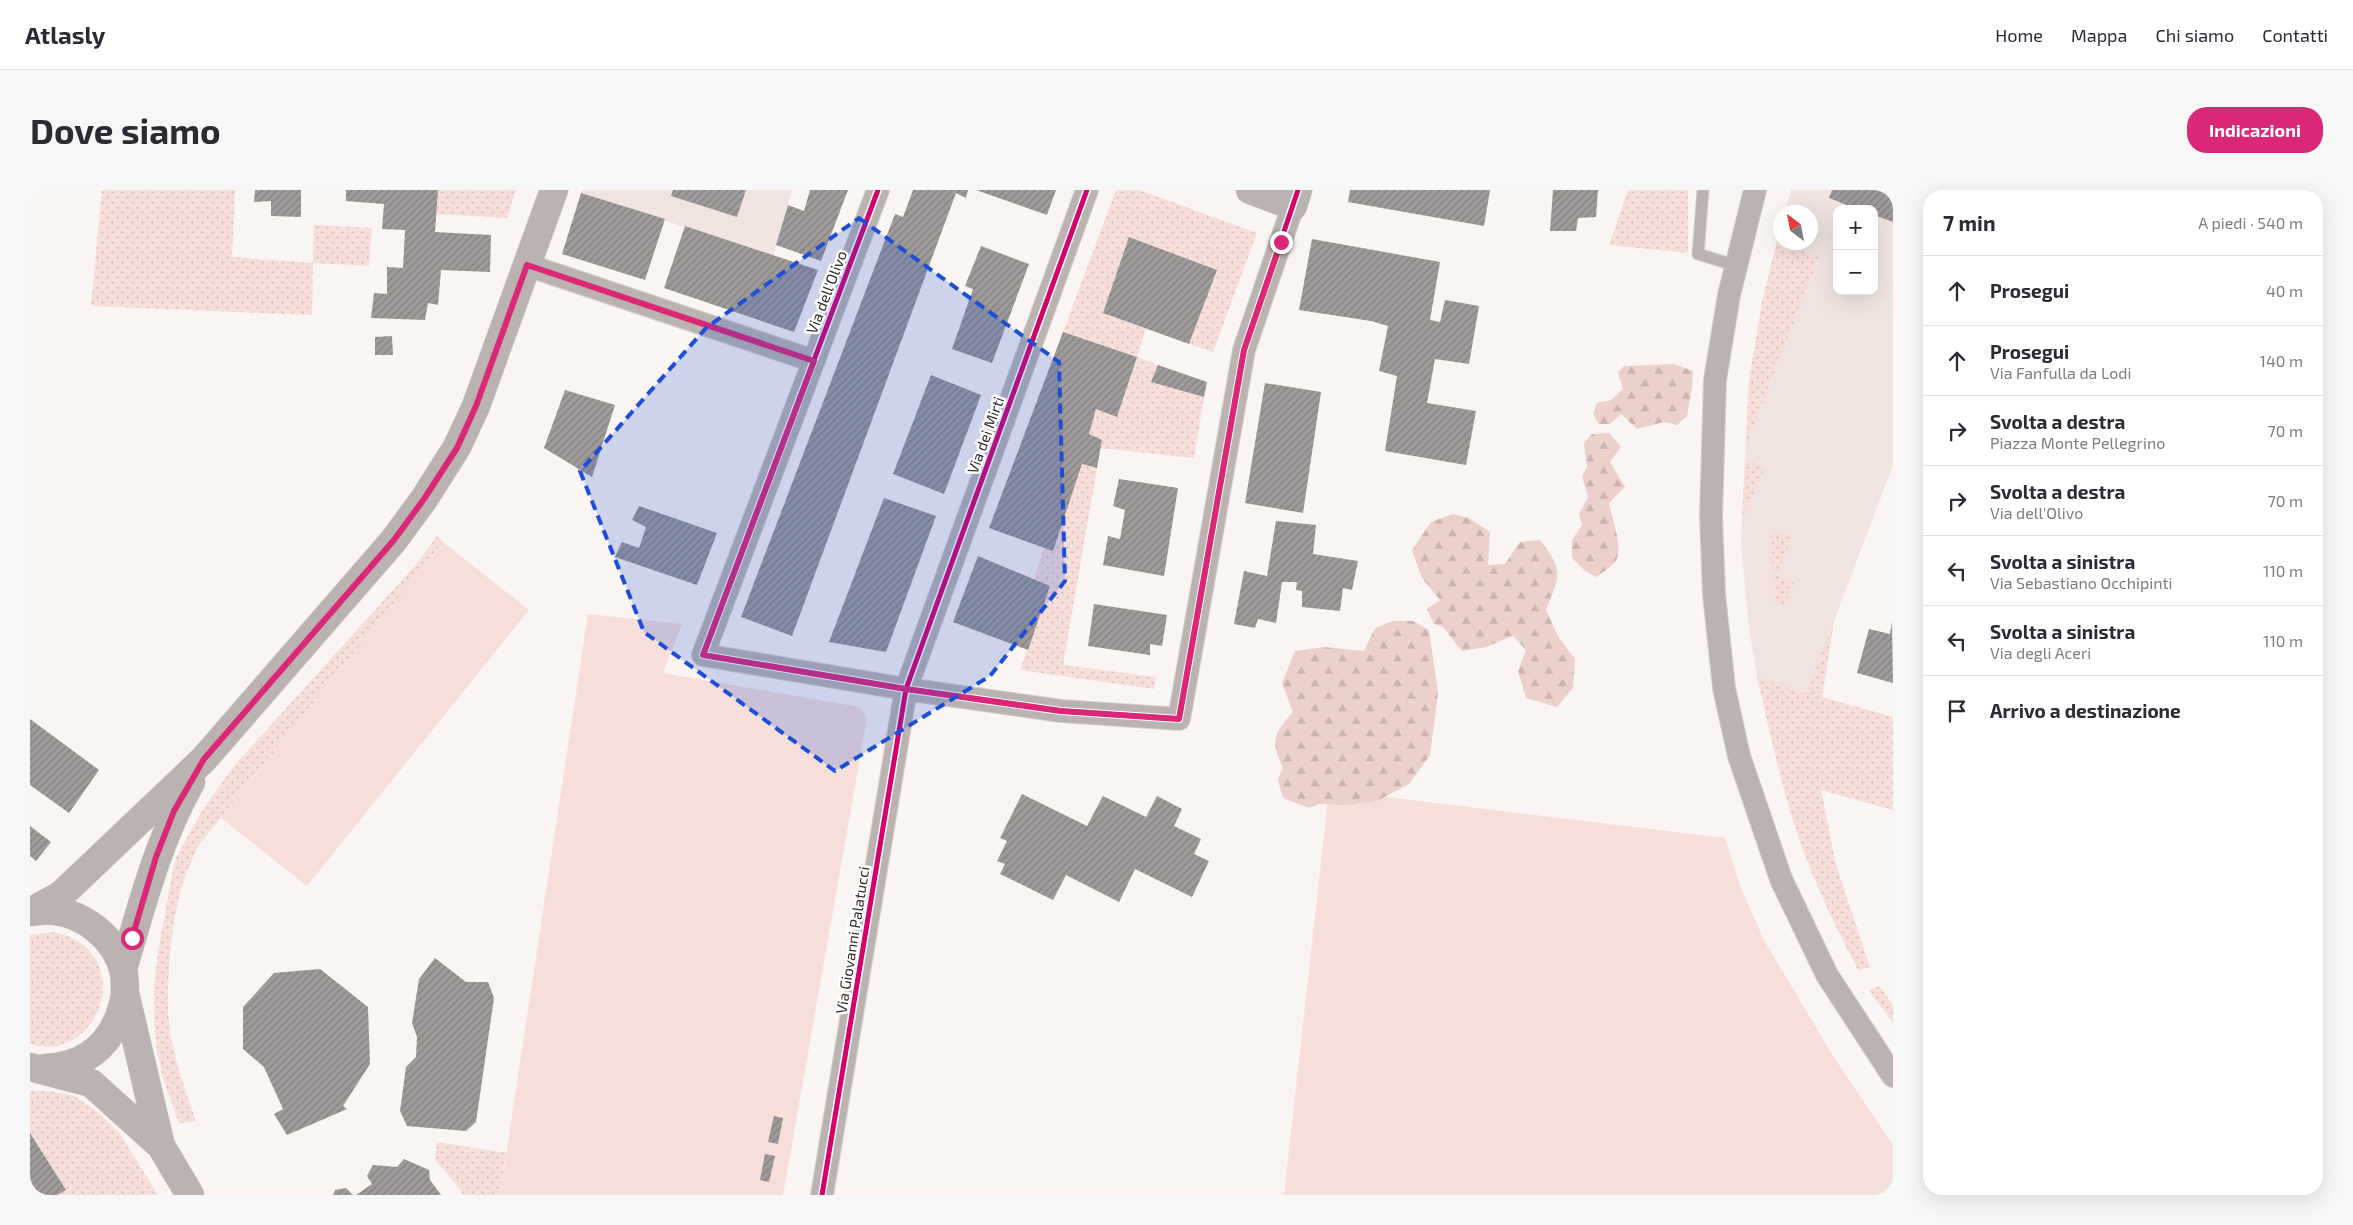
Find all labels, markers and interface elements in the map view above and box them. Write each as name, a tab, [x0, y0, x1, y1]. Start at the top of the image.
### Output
text: Atlasly	[25, 20, 105, 49]
text: Home	[1995, 24, 2043, 46]
text: Mappa	[2071, 24, 2127, 46]
text: Chi siamo	[2155, 24, 2234, 46]
text: Contatti	[2262, 24, 2328, 46]
button: Indicazioni	[2187, 107, 2323, 153]
text: Dove siamo	[30, 109, 221, 151]
north arrow	[1773, 205, 1818, 250]
map controls	[1833, 205, 1878, 295]
button: +	[1833, 205, 1878, 250]
text: 7 min	[1943, 210, 1996, 235]
text: A piedi · 540 m	[2198, 213, 2303, 232]
route end	[1270, 231, 1293, 254]
street label: Via dell'Olivo	[802, 248, 850, 336]
button: −	[1833, 250, 1878, 295]
icon: ahead	[1943, 277, 1971, 305]
text: Prosegui	[1990, 279, 2069, 302]
text: 40 m	[2266, 281, 2303, 300]
text: Prosegui	[1990, 340, 2069, 363]
icon: ahead	[1943, 347, 1971, 375]
text: 140 m	[2260, 351, 2303, 370]
text: Via Fanfulla da Lodi	[1990, 363, 2131, 382]
street label: Via dei Mirti	[963, 394, 1007, 476]
text: Svolta a destra	[1990, 410, 2125, 433]
icon: right	[1943, 417, 1971, 445]
text: 70 m	[2268, 421, 2303, 440]
text: Piazza Monte Pellegrino	[1990, 433, 2165, 452]
text: Svolta a destra	[1990, 480, 2125, 503]
icon: right	[1943, 487, 1971, 515]
text: 70 m	[2268, 491, 2303, 510]
text: Via dell'Olivo	[1990, 503, 2083, 522]
text: Svolta a sinistra	[1990, 550, 2135, 573]
icon: left	[1943, 557, 1971, 585]
text: 110 m	[2263, 561, 2303, 580]
text: Via Sebastiano Occhipinti	[1990, 573, 2173, 592]
text: Svolta a sinistra	[1990, 620, 2135, 643]
icon: left	[1943, 627, 1971, 655]
text: 110 m	[2263, 631, 2303, 650]
text: Via degli Aceri	[1990, 643, 2091, 662]
icon: arrive	[1943, 697, 1971, 725]
text: Arrivo a destinazione	[1990, 699, 2181, 722]
street label: Via Giovanni Palatucci	[831, 865, 873, 1015]
route start	[121, 927, 144, 950]

